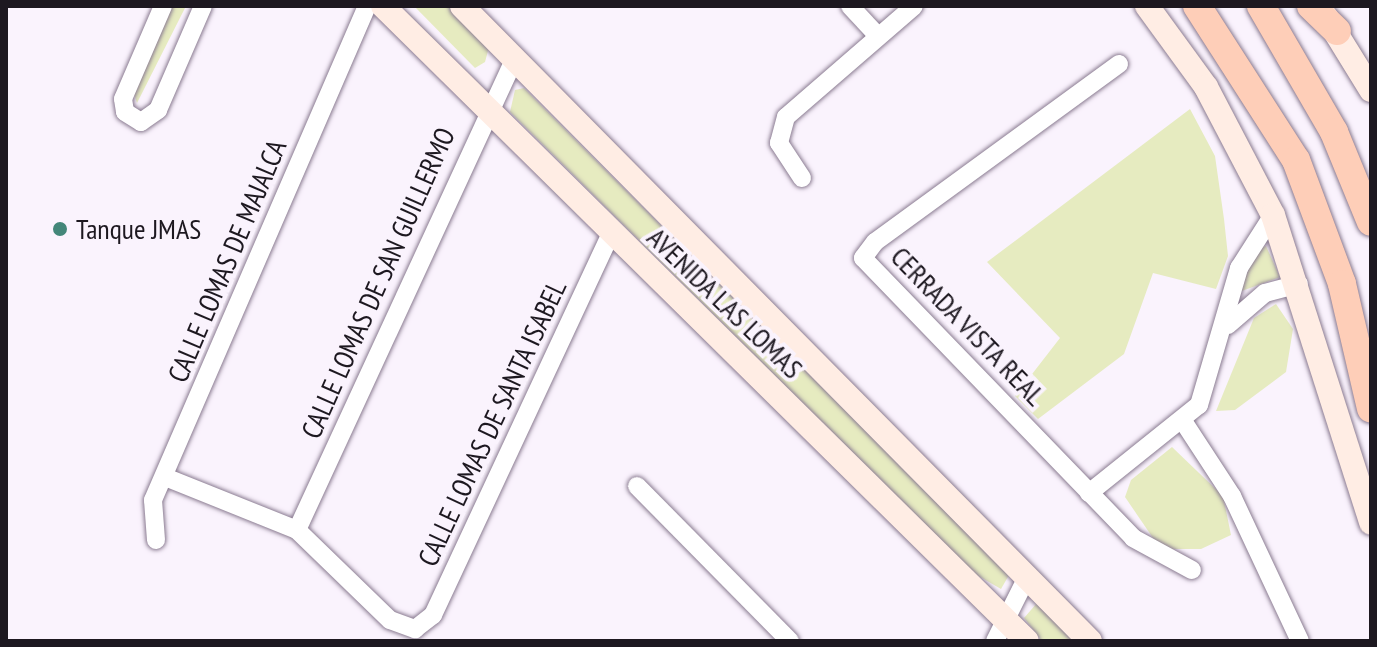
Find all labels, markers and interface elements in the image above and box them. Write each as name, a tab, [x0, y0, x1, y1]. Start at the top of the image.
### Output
street label: CALLE LOMAS DE SAN GUILLERMO	[294, 122, 462, 444]
street label: CALLE LOMAS DE MAJALCA	[161, 135, 293, 387]
place label: Tanque JMAS	[76, 212, 201, 246]
marker: Tanque JMAS	[51, 220, 69, 238]
street label: AVENIDA LAS LOMAS	[640, 220, 810, 386]
street label: CERRADA VISTA REAL	[883, 239, 1053, 413]
street label: CALLE LOMAS DE SANTA ISABEL	[411, 274, 573, 572]

